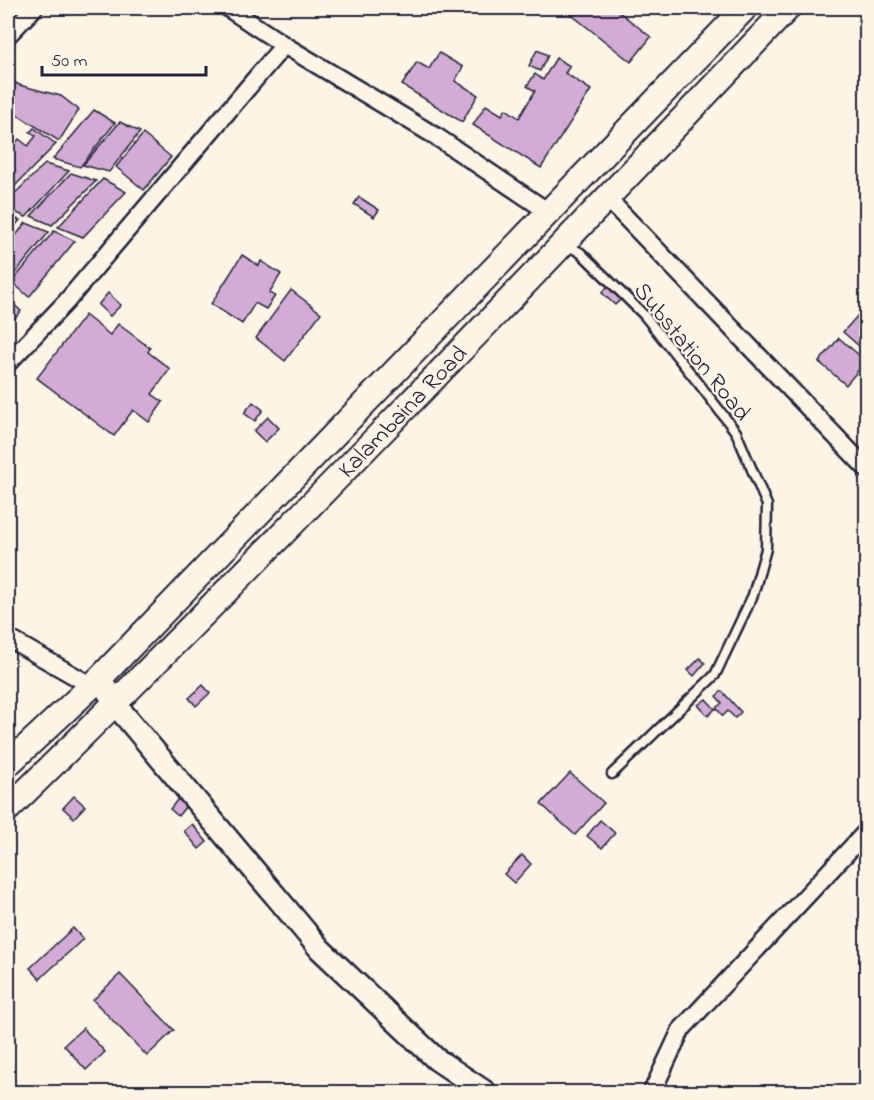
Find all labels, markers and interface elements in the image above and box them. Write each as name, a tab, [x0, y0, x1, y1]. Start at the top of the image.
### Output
scale bar	[42, 39, 206, 77]
text: 50 m	[51, 49, 88, 75]
street label: Substation Road	[624, 276, 758, 430]
street label: Kalambaina Road	[331, 338, 477, 487]

